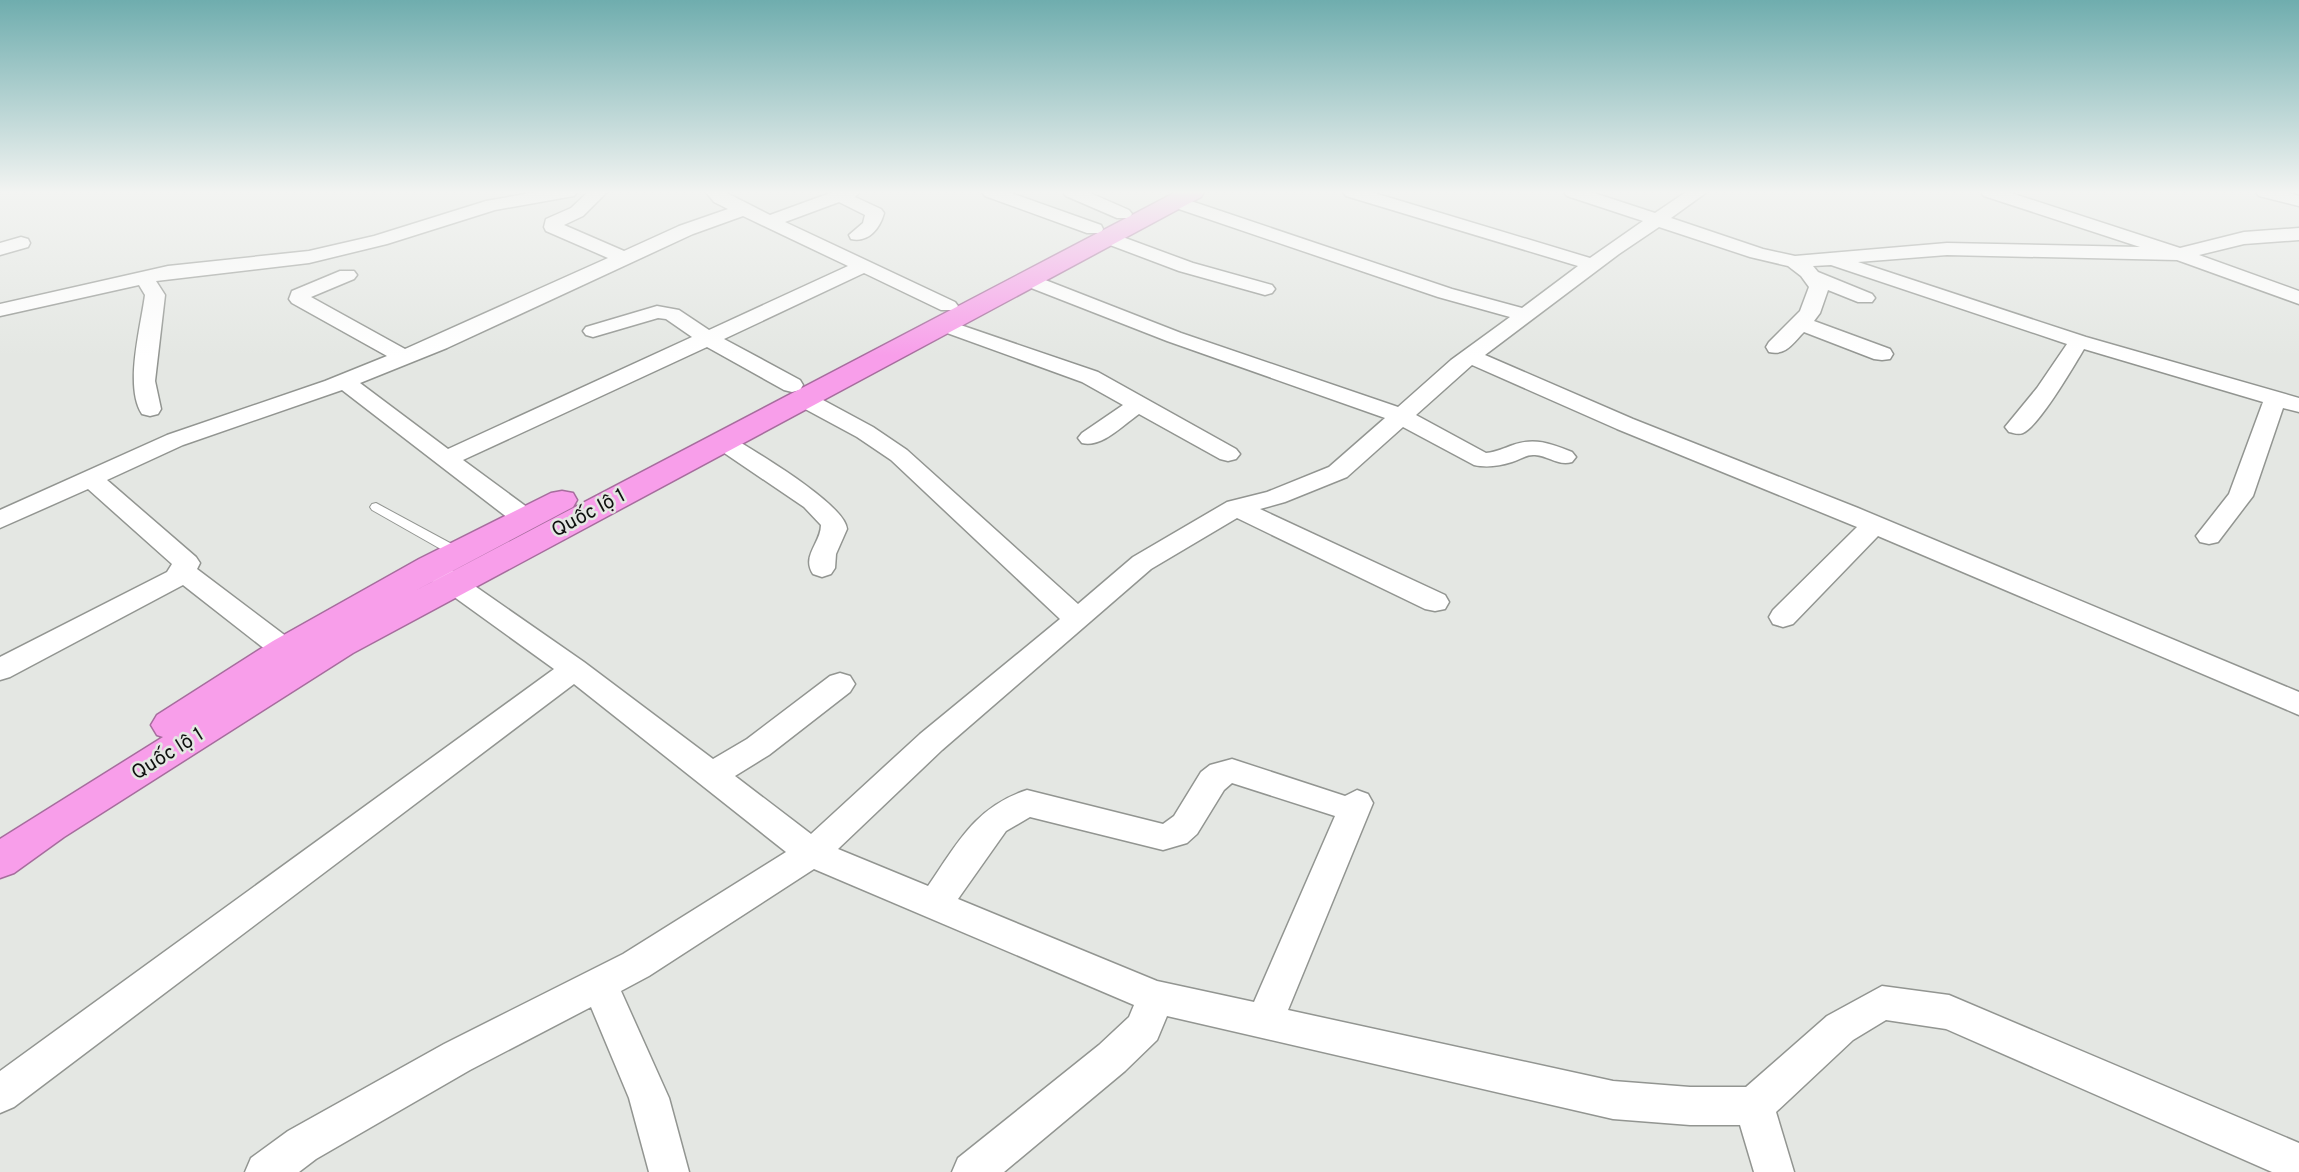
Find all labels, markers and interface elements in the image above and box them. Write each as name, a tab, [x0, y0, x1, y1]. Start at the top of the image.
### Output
street label: Quốc lộ 1	[547, 482, 631, 544]
street label: Quốc lộ 1	[126, 721, 209, 787]

